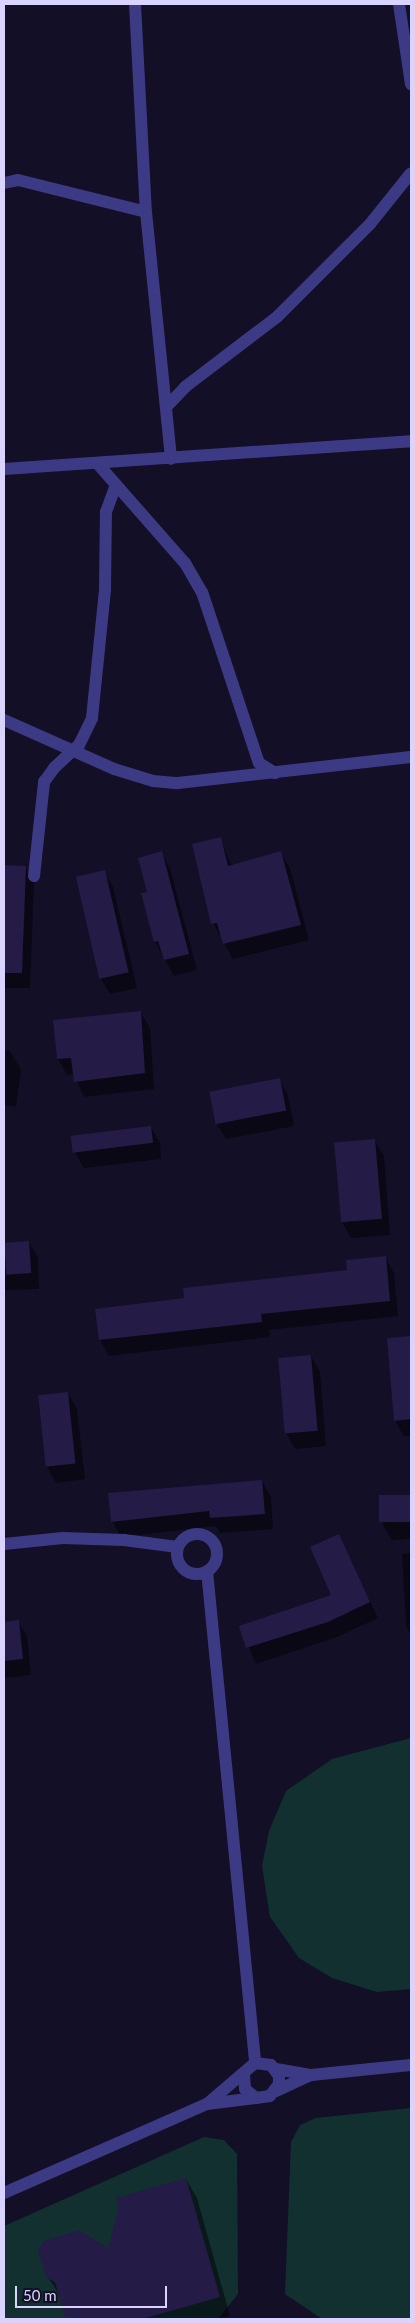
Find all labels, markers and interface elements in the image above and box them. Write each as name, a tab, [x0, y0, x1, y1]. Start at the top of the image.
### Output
scale bar	[18, 2276, 170, 2308]
text: 50 m	[23, 2286, 57, 2304]

